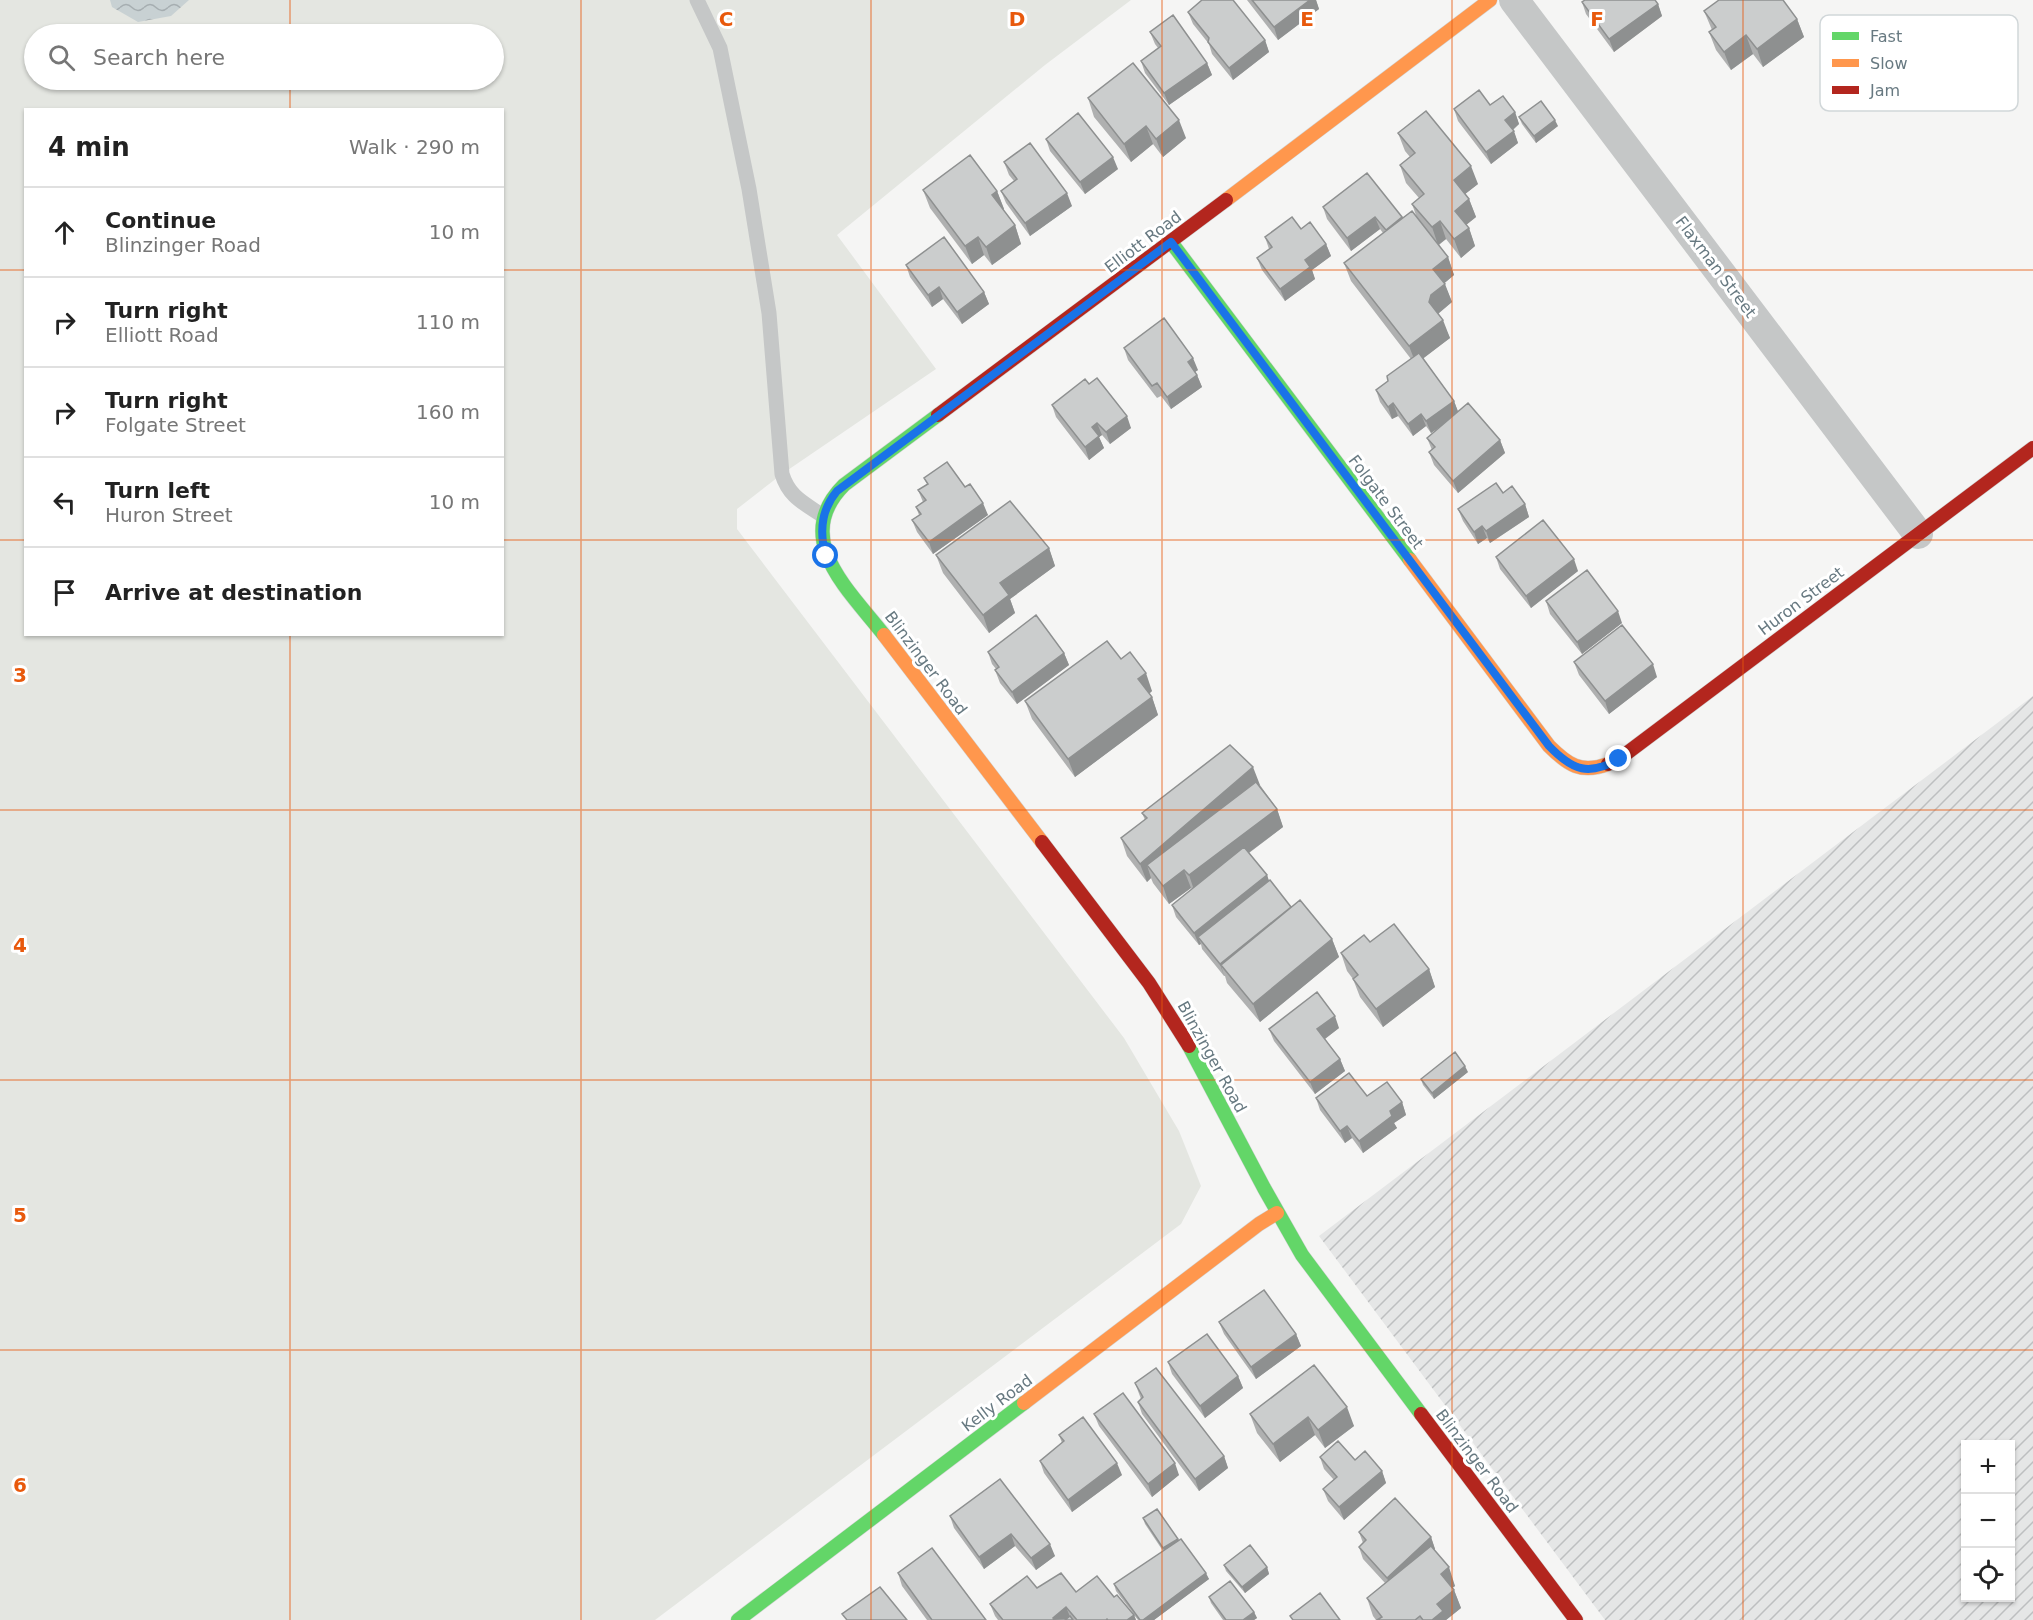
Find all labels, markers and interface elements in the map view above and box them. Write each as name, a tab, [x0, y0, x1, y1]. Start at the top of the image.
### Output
text: C	[719, 7, 733, 31]
text: D	[1009, 7, 1025, 31]
text: E	[1300, 7, 1314, 31]
text: F	[1590, 7, 1604, 31]
legend	[1820, 15, 2018, 111]
search box	[24, 24, 504, 90]
text: Fast	[1870, 27, 1902, 46]
icon: search	[45, 41, 78, 74]
text: Search here	[93, 45, 225, 70]
text: Slow	[1870, 54, 1907, 73]
text: Jam	[1869, 81, 1900, 100]
text: 4 min	[48, 132, 130, 162]
text: Walk · 290 m	[349, 135, 480, 159]
street label: Elliott Road	[1101, 207, 1185, 277]
text: Continue	[105, 208, 216, 233]
street label: Flaxman Street	[1672, 213, 1760, 321]
icon: ahead	[48, 216, 81, 249]
text: 10 m	[429, 220, 480, 244]
text: Blinzinger Road	[105, 233, 261, 257]
text: Turn right	[105, 298, 228, 323]
icon: right	[48, 306, 81, 339]
text: 110 m	[416, 310, 480, 334]
text: Elliott Road	[105, 323, 219, 347]
text: Turn right	[105, 388, 228, 413]
icon: right	[48, 396, 81, 429]
text: 160 m	[416, 400, 480, 424]
text: Folgate Street	[105, 413, 246, 437]
street label: Folgate Street	[1345, 451, 1427, 553]
text: Turn left	[105, 478, 210, 503]
icon: left	[48, 486, 81, 519]
text: 10 m	[429, 490, 480, 514]
text: Huron Street	[105, 503, 233, 527]
route start	[812, 542, 838, 568]
street label: Huron Street	[1755, 563, 1847, 639]
icon: arrive	[48, 576, 81, 609]
text: Arrive at destination	[105, 580, 362, 605]
street label: Blinzinger Road	[881, 607, 971, 719]
text: 3	[13, 663, 27, 687]
route end	[1605, 745, 1631, 771]
text: 4	[13, 933, 27, 957]
street label: Blinzinger Road	[1173, 998, 1251, 1116]
text: 5	[13, 1203, 27, 1227]
street label: Kelly Road	[958, 1370, 1036, 1436]
street label: Blinzinger Road	[1432, 1405, 1522, 1517]
map controls	[1961, 1440, 2015, 1602]
button: +	[1961, 1440, 2015, 1494]
text: 6	[13, 1473, 27, 1497]
button: −	[1961, 1494, 2015, 1548]
button: locate	[1961, 1548, 2015, 1602]

